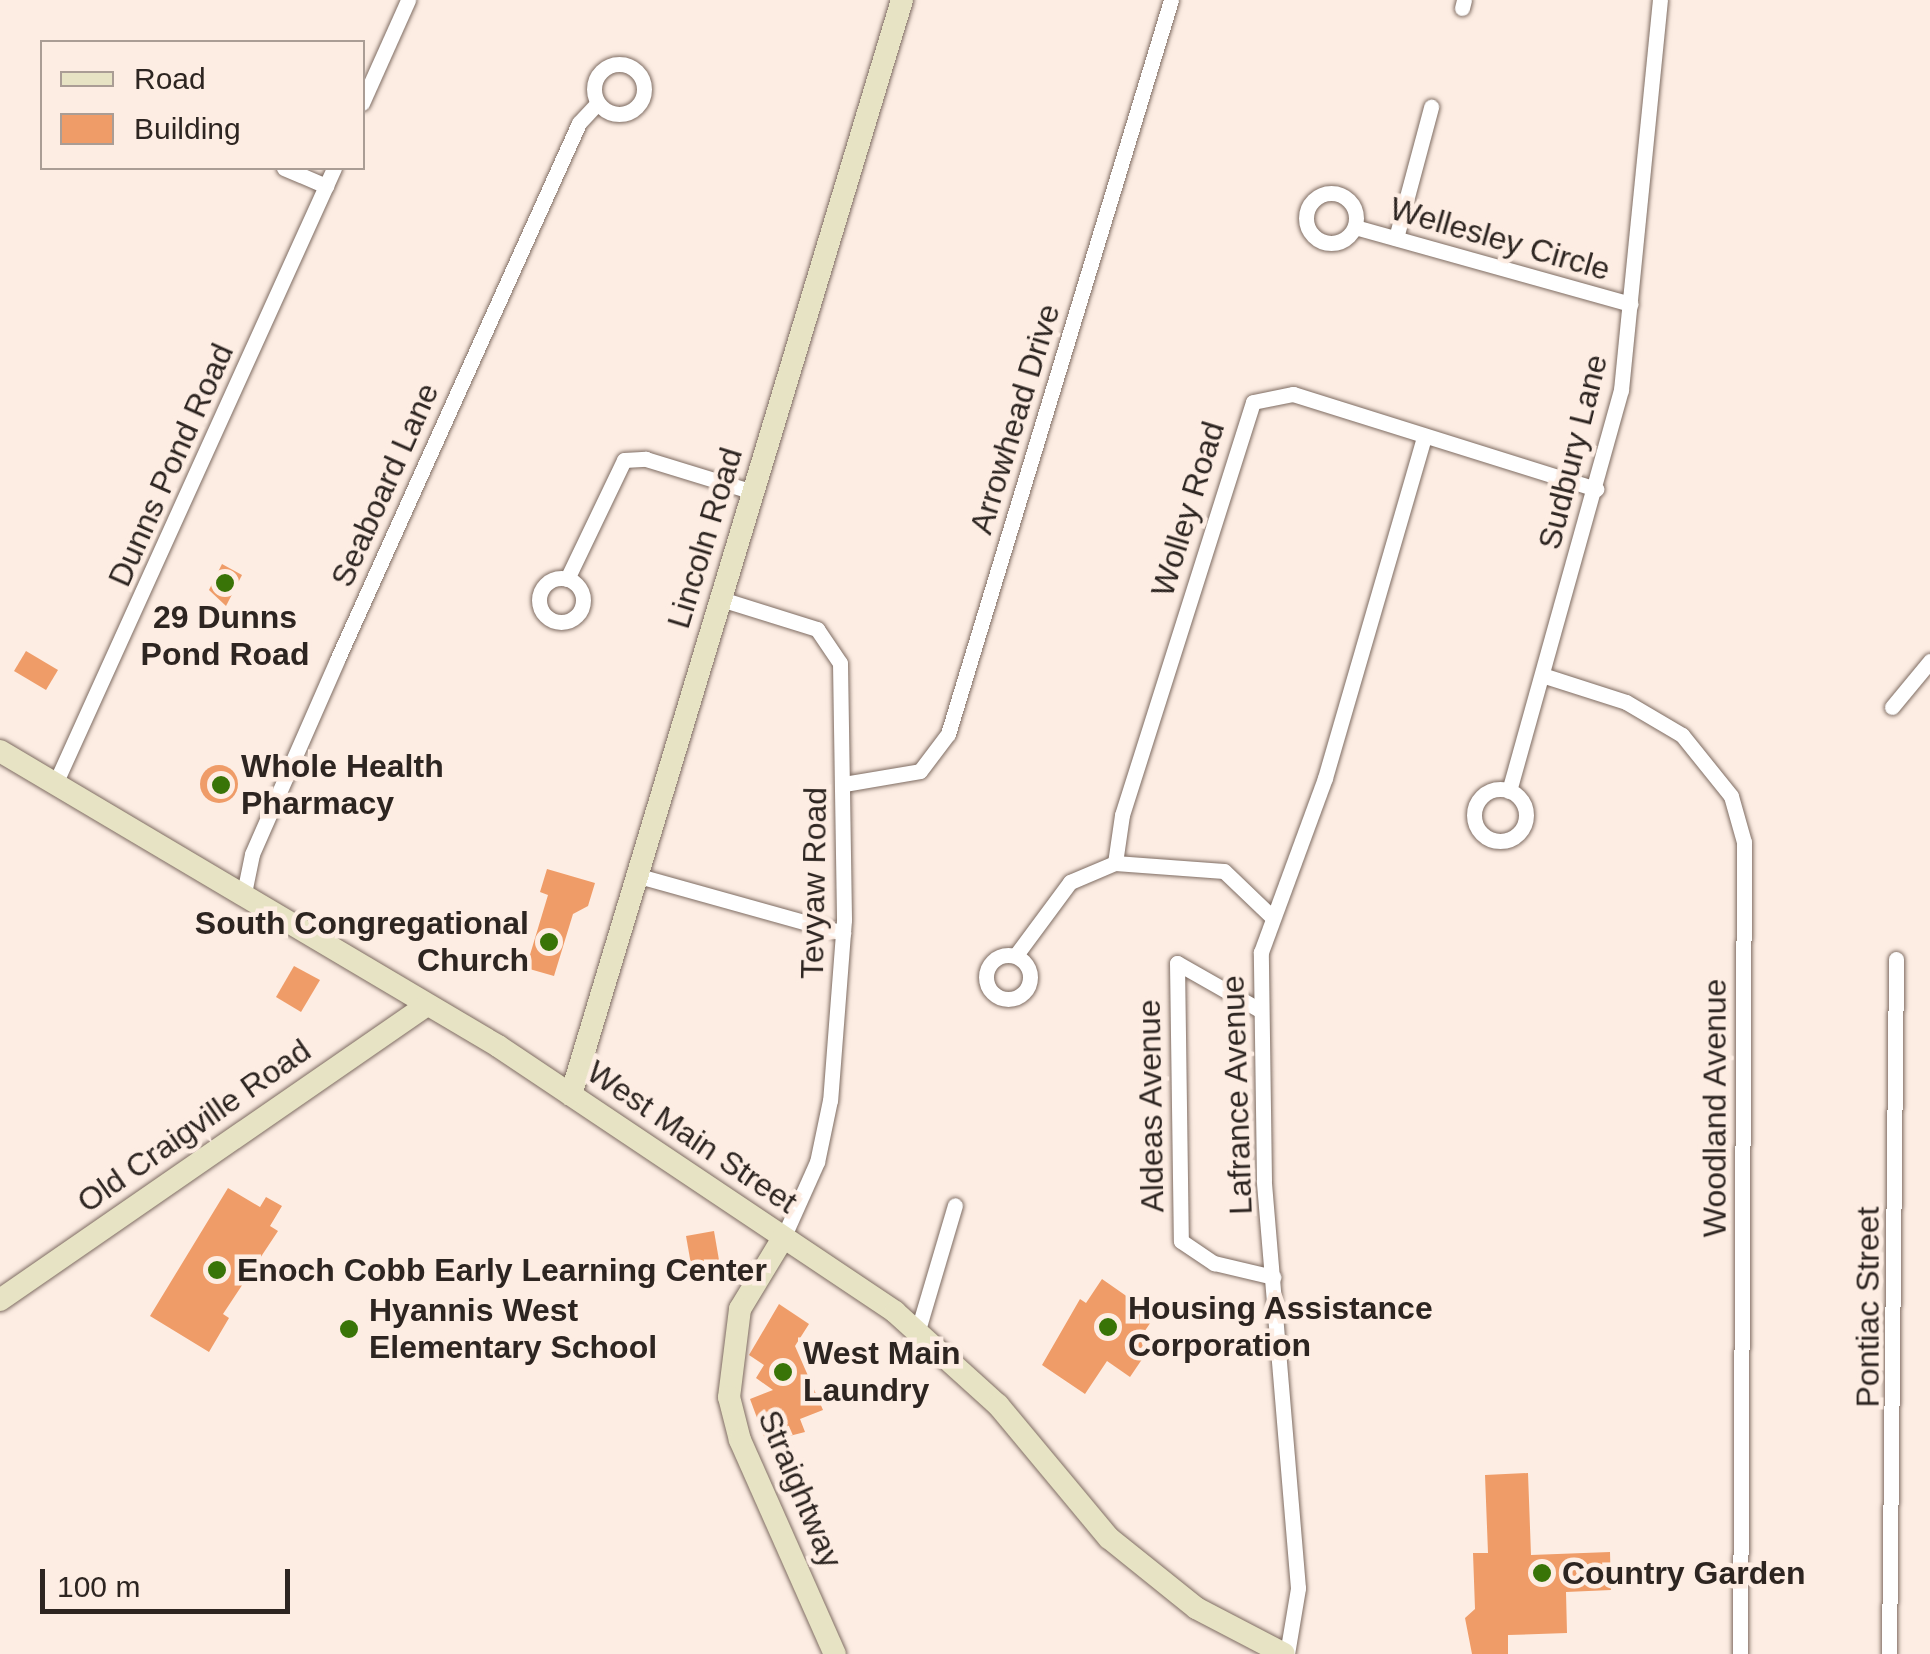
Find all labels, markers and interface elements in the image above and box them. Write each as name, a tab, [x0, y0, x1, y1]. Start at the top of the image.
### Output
legend	[40, 40, 365, 170]
text: Road	[134, 62, 206, 95]
text: Building	[134, 112, 241, 145]
street label: Wellesley Circle	[1386, 189, 1614, 289]
street label: Arrowhead Drive	[962, 299, 1068, 539]
street label: Dunns Pond Road	[100, 338, 242, 592]
street label: Sudbury Lane	[1530, 351, 1616, 553]
street label: Seaboard Lane	[323, 377, 447, 593]
street label: Wolley Road	[1143, 417, 1233, 601]
street label: Lincoln Road	[659, 443, 751, 633]
marker: 29 Dunns Pond Road	[214, 572, 236, 594]
place label: 29 Dunns Pond Road	[141, 599, 309, 674]
place label: Whole Health Pharmacy	[241, 748, 444, 823]
marker: Whole Health Pharmacy	[210, 774, 232, 796]
street label: Tevyaw Road	[793, 787, 835, 979]
place label: South Congregational Church	[195, 905, 529, 980]
marker: South Congregational Church	[538, 931, 560, 953]
street label: Lafrance Avenue	[1214, 974, 1260, 1216]
street label: Woodland Avenue	[1696, 978, 1734, 1238]
street label: Aldeas Avenue	[1130, 998, 1172, 1214]
street label: Old Craigville Road	[70, 1031, 318, 1221]
street label: West Main Street	[580, 1053, 804, 1221]
street label: Pontiac Street	[1849, 1206, 1887, 1408]
place label: Enoch Cobb Early Learning Center	[237, 1251, 767, 1289]
marker: Enoch Cobb Early Learning Center	[206, 1259, 228, 1281]
place label: Housing Assistance Corporation	[1128, 1290, 1434, 1365]
place label: Hyannis West Elementary School	[369, 1292, 657, 1367]
marker: Housing Assistance Corporation	[1097, 1316, 1119, 1338]
marker: Hyannis West Elementary School	[338, 1318, 360, 1340]
place label: West Main Laundry	[803, 1335, 961, 1410]
marker: West Main Laundry	[772, 1361, 794, 1383]
street label: Straightway	[750, 1405, 850, 1573]
scale bar	[45, 1549, 295, 1611]
place label: Country Garden	[1562, 1554, 1806, 1592]
marker: Country Garden	[1531, 1562, 1553, 1584]
text: 100 m	[57, 1570, 140, 1603]

